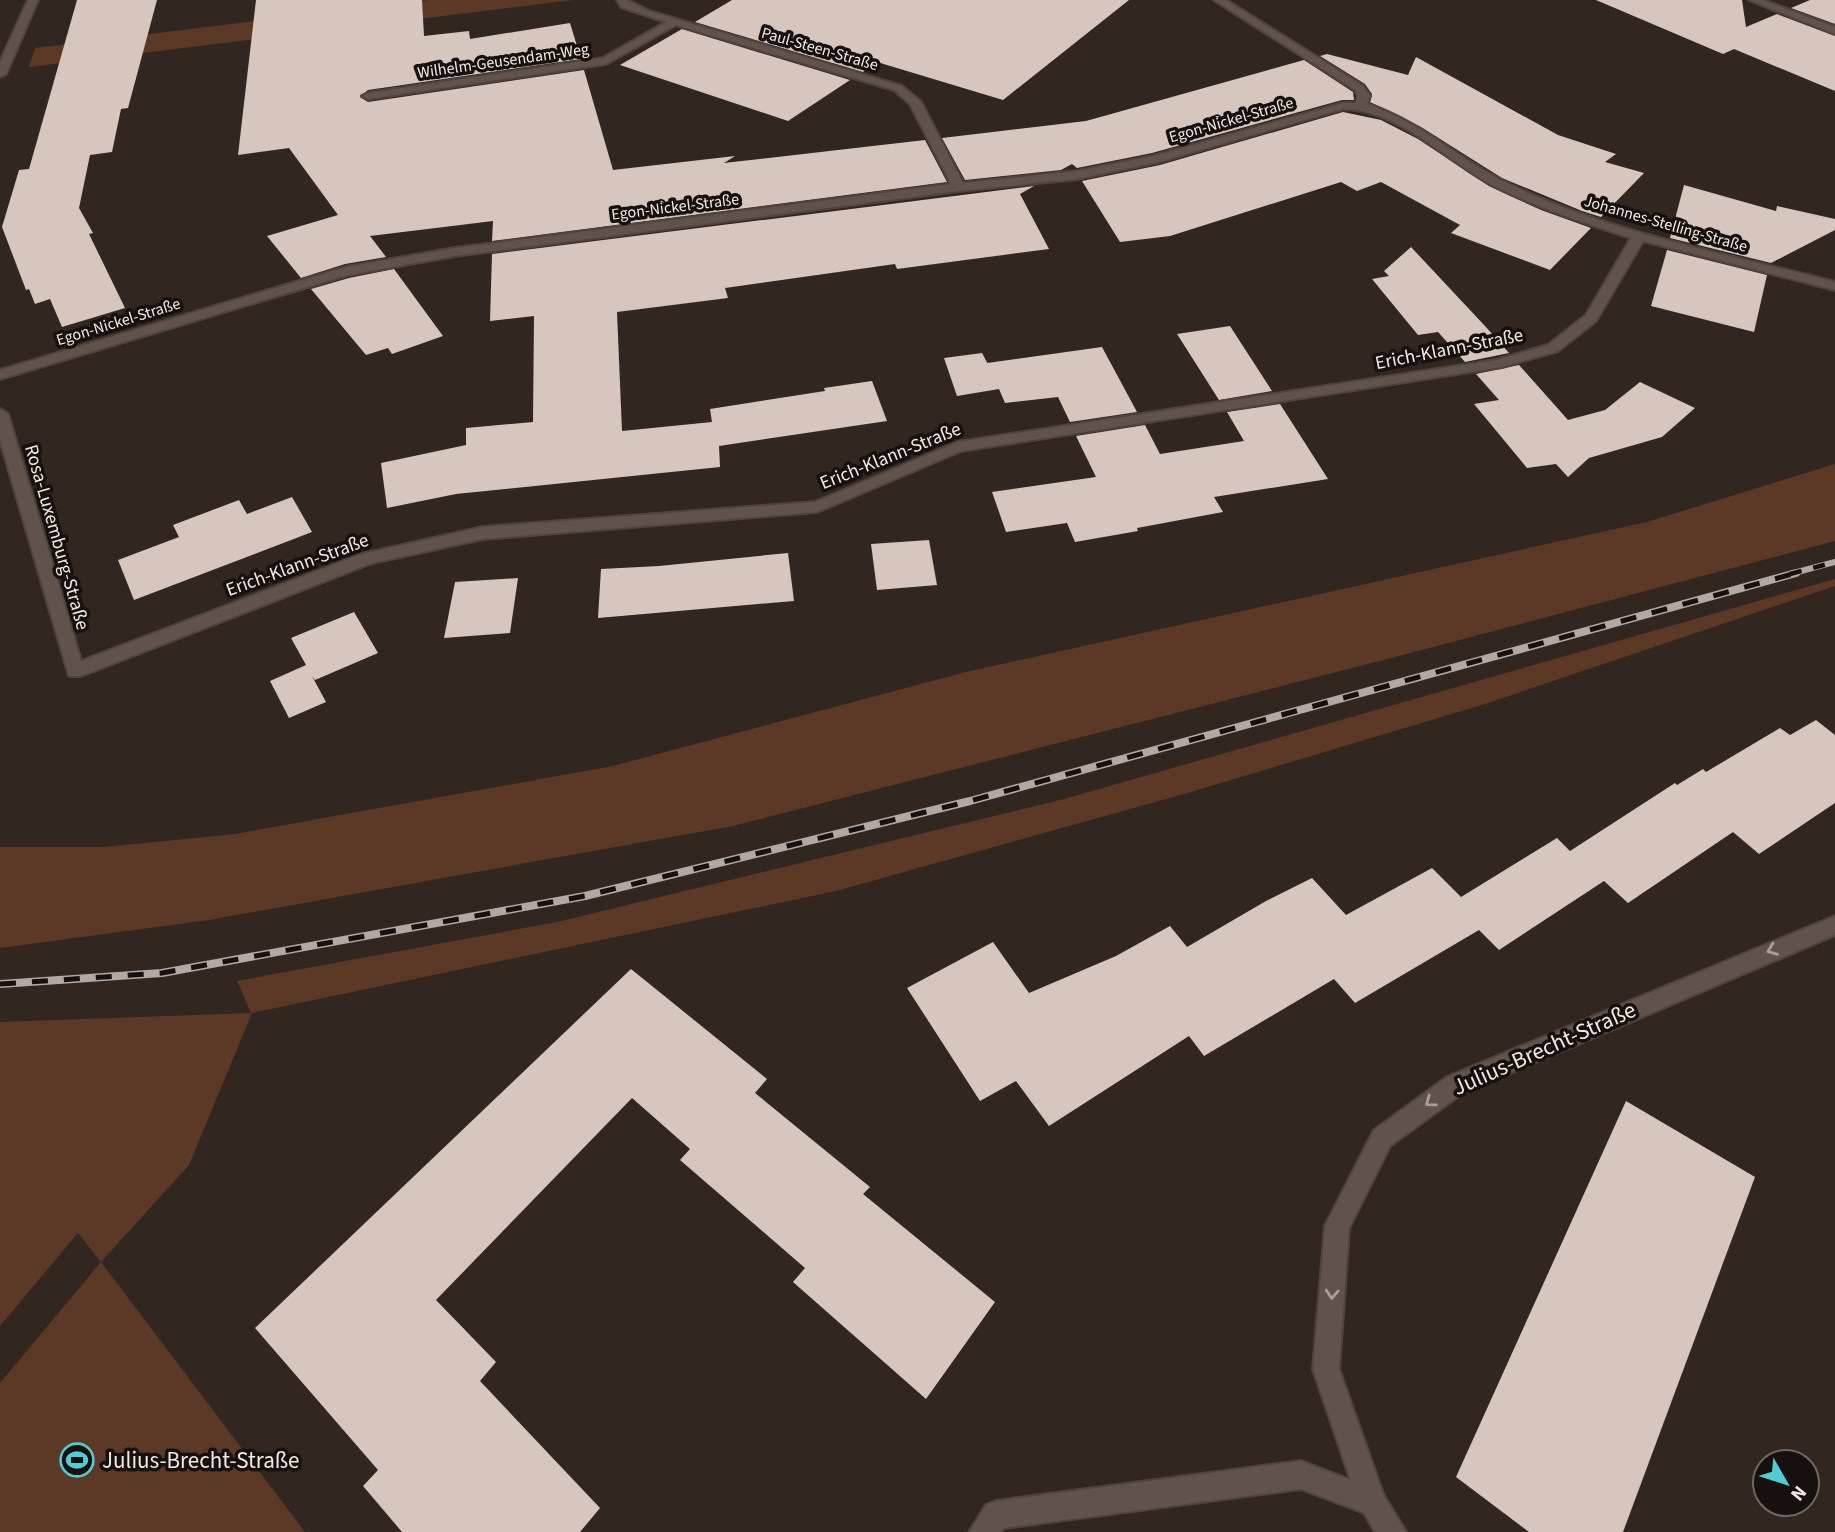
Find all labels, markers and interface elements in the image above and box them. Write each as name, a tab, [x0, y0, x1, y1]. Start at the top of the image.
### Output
street label: Paul-Steen-Straße	[759, 22, 881, 76]
street label: Wilhelm-Geusendam-Weg	[416, 38, 590, 84]
street label: Egon-Nickel-Straße	[1166, 92, 1296, 148]
street label: Egon-Nickel-Straße	[610, 188, 740, 226]
street label: Johannes-Stelling-Straße	[1581, 190, 1750, 258]
street label: Egon-Nickel-Straße	[54, 293, 183, 351]
street label: Erich-Klann-Straße	[1373, 322, 1526, 377]
street label: Erich-Klann-Straße	[816, 416, 965, 497]
street label: Rosa-Luxemburg-Straße	[17, 442, 96, 633]
street label: Erich-Klann-Straße	[222, 527, 373, 604]
one-way arrow	[1766, 942, 1778, 956]
street label: Julius-Brecht-Straße	[1447, 993, 1641, 1104]
one-way arrow	[1425, 1094, 1438, 1107]
one-way arrow	[1325, 1289, 1340, 1300]
sports icon: Julius-Brecht-Straße	[58, 1441, 96, 1479]
place label: Julius-Brecht-Straße	[102, 1444, 299, 1477]
north arrow	[1751, 1448, 1821, 1518]
text: N	[1784, 1479, 1813, 1506]

